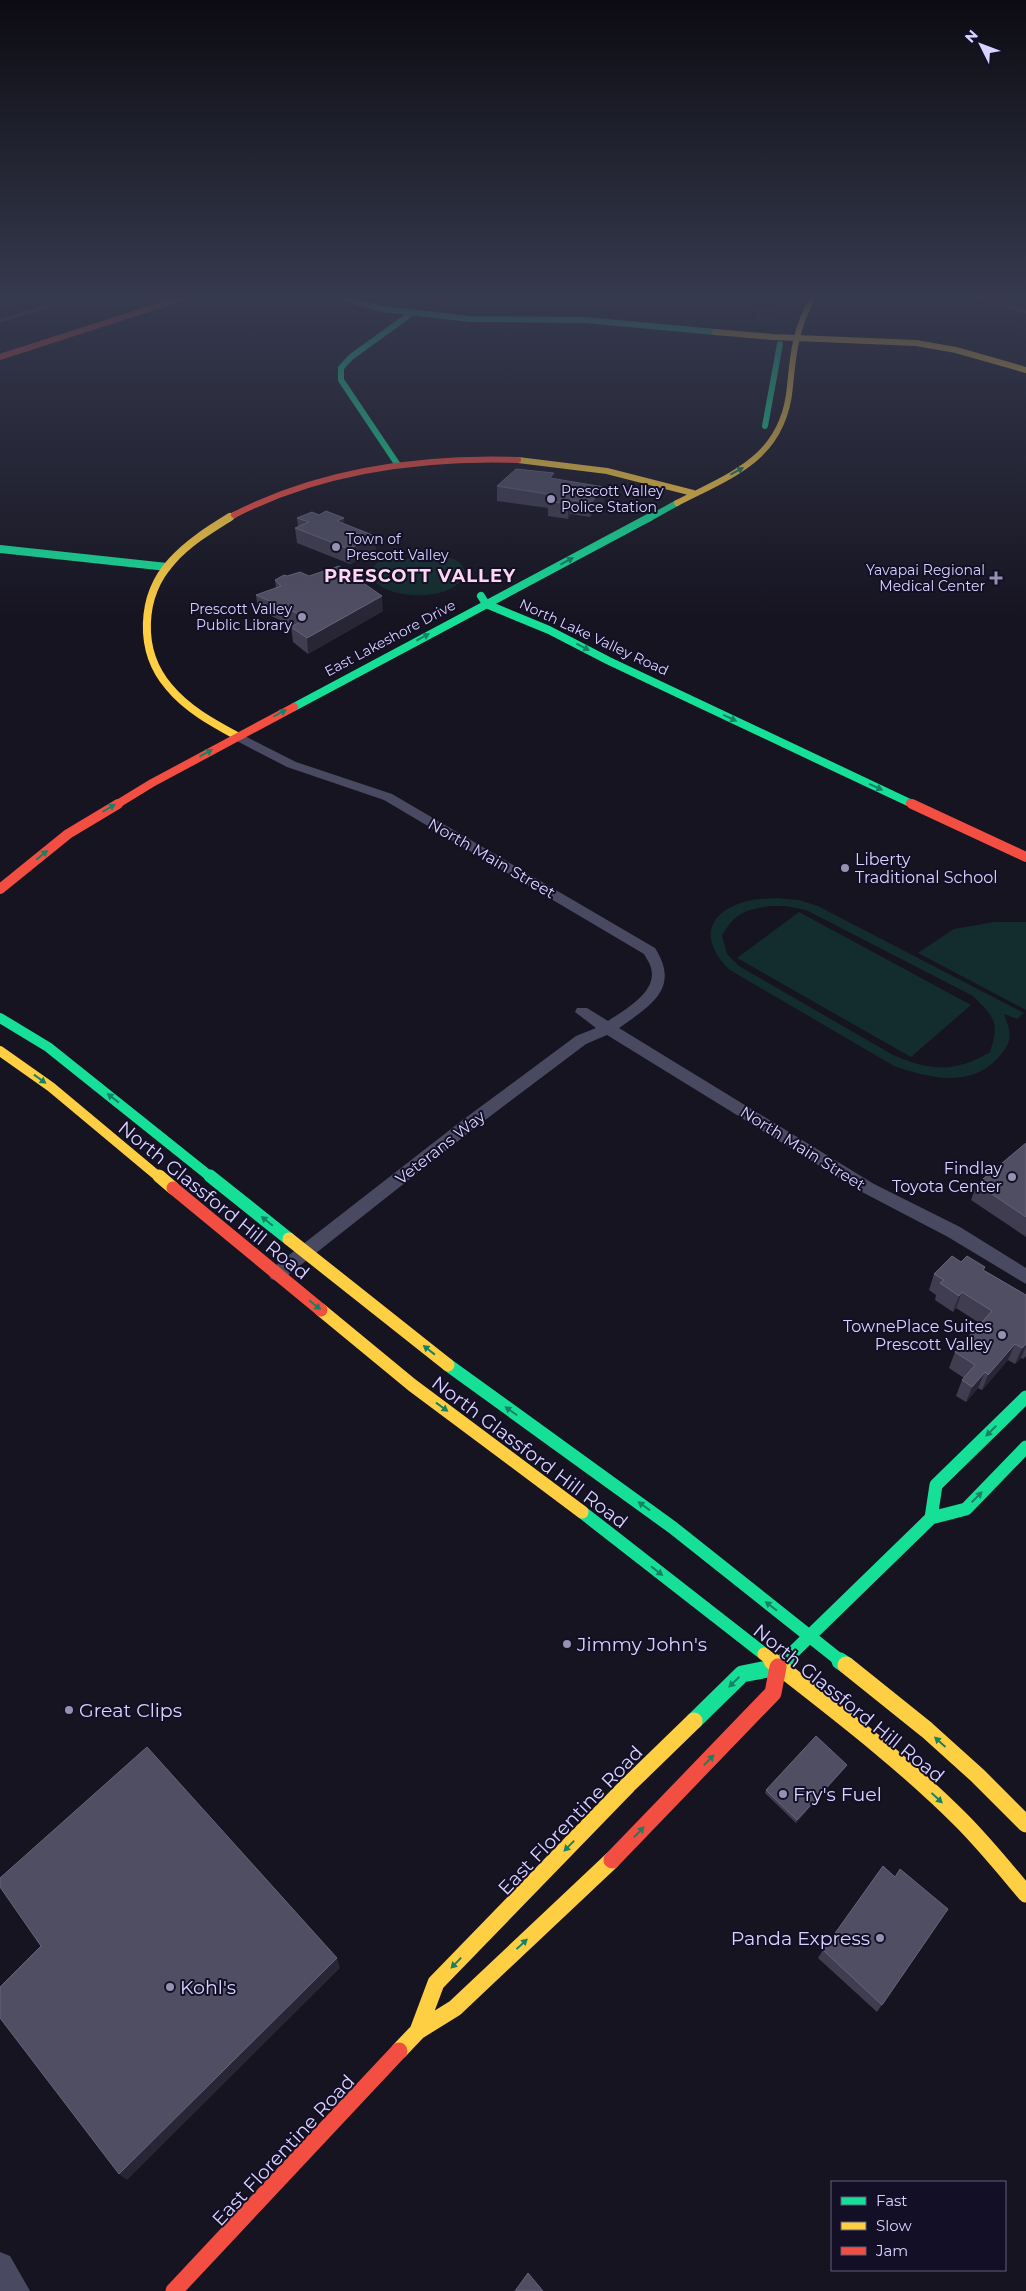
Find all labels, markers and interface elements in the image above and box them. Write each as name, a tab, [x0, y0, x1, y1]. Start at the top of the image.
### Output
north arrow	[956, 20, 1006, 70]
text: N	[961, 26, 982, 47]
one-way arrow	[730, 466, 743, 475]
place label: Prescott Valley Police Station	[561, 482, 664, 516]
marker: Prescott Valley Police Station	[545, 493, 557, 505]
place label: Town of Prescott Valley	[346, 530, 449, 564]
marker: Town of Prescott Valley	[330, 541, 342, 553]
one-way arrow	[559, 557, 574, 565]
place label: Yavapai Regional Medical Center	[866, 561, 985, 595]
district label: PRESCOTT VALLEY	[324, 565, 516, 587]
marker: Yavapai Regional Medical Center	[989, 571, 1003, 585]
street label: North Lake Valley Road	[517, 594, 671, 680]
street label: East Lakeshore Drive	[321, 596, 459, 680]
place label: Prescott Valley Public Library	[189, 600, 292, 634]
marker: Prescott Valley Public Library	[296, 611, 308, 623]
one-way arrow	[416, 633, 430, 641]
one-way arrow	[576, 643, 590, 651]
one-way arrow	[273, 709, 286, 718]
one-way arrow	[722, 713, 737, 722]
one-way arrow	[199, 749, 213, 757]
one-way arrow	[869, 784, 883, 792]
one-way arrow	[103, 804, 116, 813]
street label: North Main Street	[425, 814, 559, 903]
one-way arrow	[35, 850, 49, 860]
place label: Liberty Traditional School	[855, 850, 998, 887]
marker: Liberty Traditional School	[839, 862, 851, 874]
one-way arrow	[33, 1074, 46, 1085]
one-way arrow	[106, 1093, 119, 1104]
street label: North Main Street	[737, 1102, 869, 1195]
street label: Veterans Way	[392, 1106, 489, 1188]
street label: North Glassford Hill Road	[113, 1116, 314, 1285]
place label: Findlay Toyota Center	[892, 1159, 1002, 1196]
marker: Findlay Toyota Center	[1006, 1171, 1018, 1183]
one-way arrow	[260, 1216, 274, 1226]
one-way arrow	[309, 1299, 321, 1310]
place label: TownePlace Suites Prescott Valley	[843, 1317, 992, 1354]
marker: TownePlace Suites Prescott Valley	[996, 1329, 1008, 1341]
one-way arrow	[422, 1345, 436, 1355]
street label: North Glassford Hill Road	[427, 1371, 632, 1534]
one-way arrow	[435, 1402, 449, 1412]
one-way arrow	[504, 1406, 518, 1416]
one-way arrow	[985, 1425, 997, 1437]
one-way arrow	[971, 1491, 983, 1503]
one-way arrow	[637, 1501, 650, 1511]
one-way arrow	[650, 1565, 663, 1576]
one-way arrow	[765, 1601, 778, 1612]
street label: North Glassford Hill Road	[748, 1619, 949, 1788]
place label: Jimmy John's	[576, 1633, 707, 1656]
marker: Jimmy John's	[561, 1638, 573, 1650]
one-way arrow	[728, 1676, 740, 1688]
place label: Great Clips	[79, 1699, 182, 1722]
marker: Great Clips	[63, 1704, 75, 1716]
one-way arrow	[934, 1736, 947, 1747]
street label: East Florentine Road	[493, 1741, 648, 1900]
one-way arrow	[702, 1755, 714, 1767]
place label: Fry's Fuel	[793, 1783, 882, 1806]
marker: Fry's Fuel	[777, 1788, 789, 1800]
one-way arrow	[931, 1792, 943, 1804]
one-way arrow	[633, 1827, 645, 1839]
one-way arrow	[563, 1840, 575, 1852]
place label: Panda Express	[731, 1927, 870, 1950]
marker: Panda Express	[874, 1932, 886, 1944]
one-way arrow	[516, 1938, 528, 1950]
one-way arrow	[450, 1957, 462, 1969]
place label: Kohl's	[180, 1976, 236, 1999]
marker: Kohl's	[164, 1981, 176, 1993]
street label: East Florentine Road	[207, 2070, 359, 2231]
legend	[831, 2181, 1006, 2271]
text: Fast	[876, 2191, 907, 2210]
text: Slow	[876, 2216, 912, 2235]
text: Jam	[875, 2241, 908, 2260]

